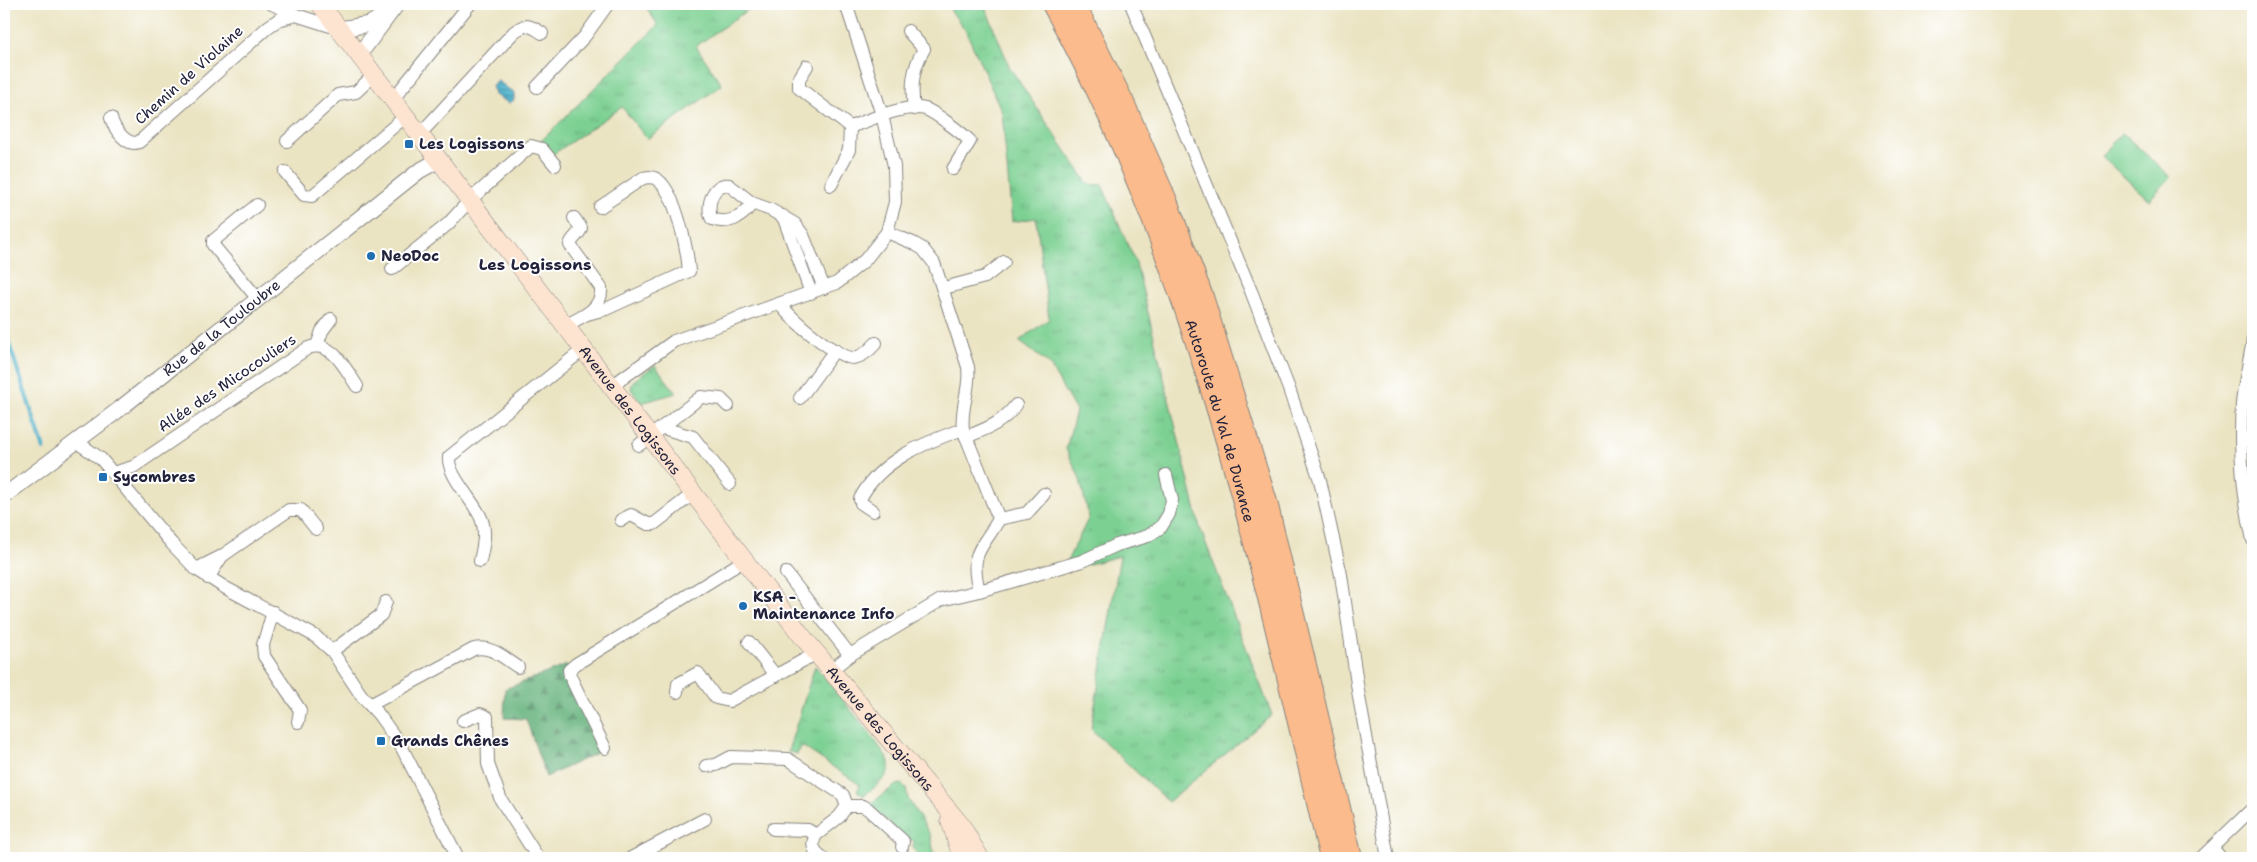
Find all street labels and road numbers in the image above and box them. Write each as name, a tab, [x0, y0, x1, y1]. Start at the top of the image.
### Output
street label: Chemin de Violaine	[131, 21, 247, 129]
street label: Rue de la Touloubre	[159, 275, 285, 381]
street label: Autoroute du Val de Durance	[1180, 317, 1259, 525]
street label: Allée des Micocouliers	[154, 329, 300, 437]
street label: Avenue des Logissons	[574, 341, 686, 479]
street label: Avenue des Logissons	[821, 662, 939, 796]

